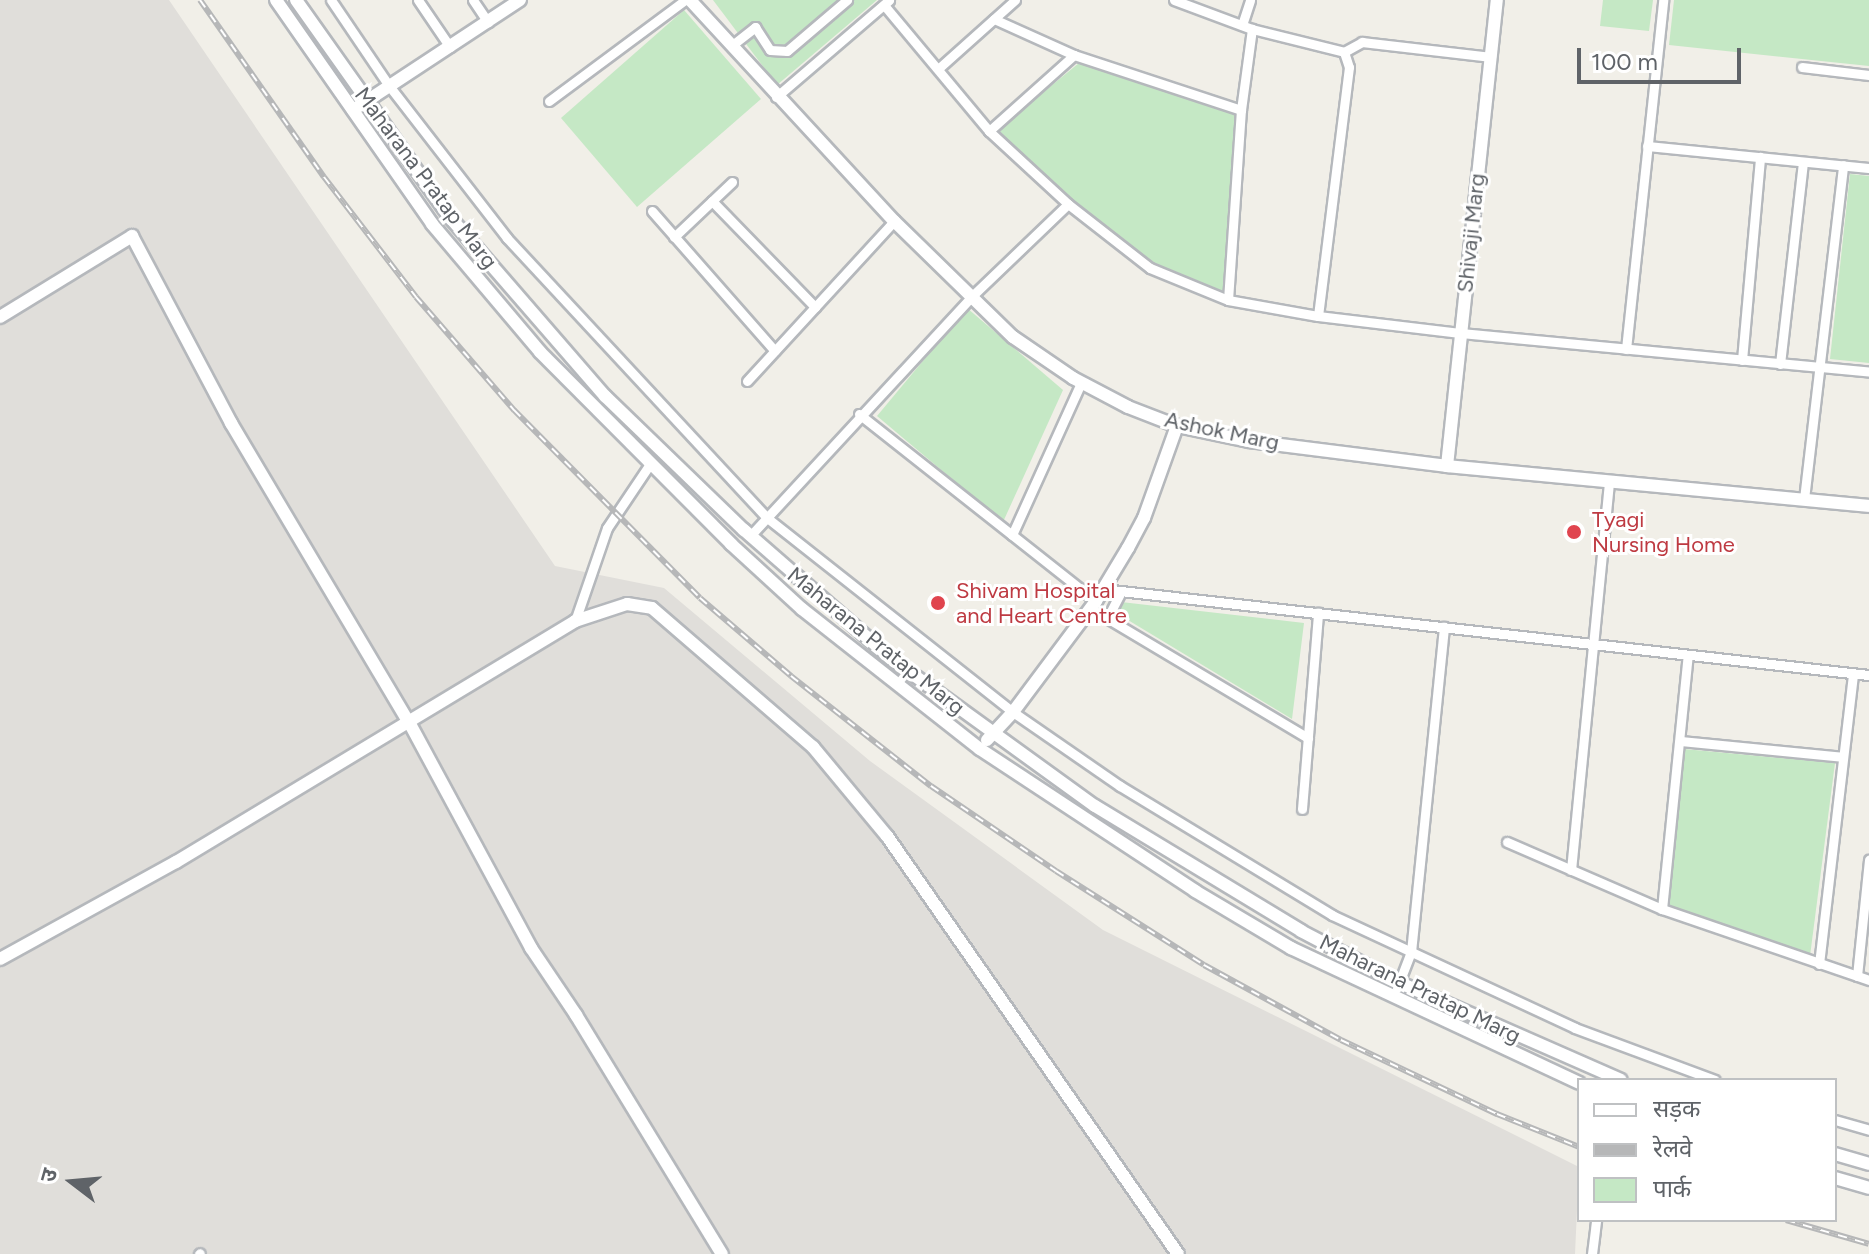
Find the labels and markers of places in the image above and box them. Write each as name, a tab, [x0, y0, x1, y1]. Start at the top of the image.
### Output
place label: Tyagi Nursing Home	[1592, 506, 1735, 558]
marker: Tyagi Nursing Home	[1563, 521, 1585, 543]
place label: Shivam Hospital and Heart Centre	[956, 577, 1127, 628]
marker: Shivam Hospital and Heart Centre	[927, 592, 949, 614]

